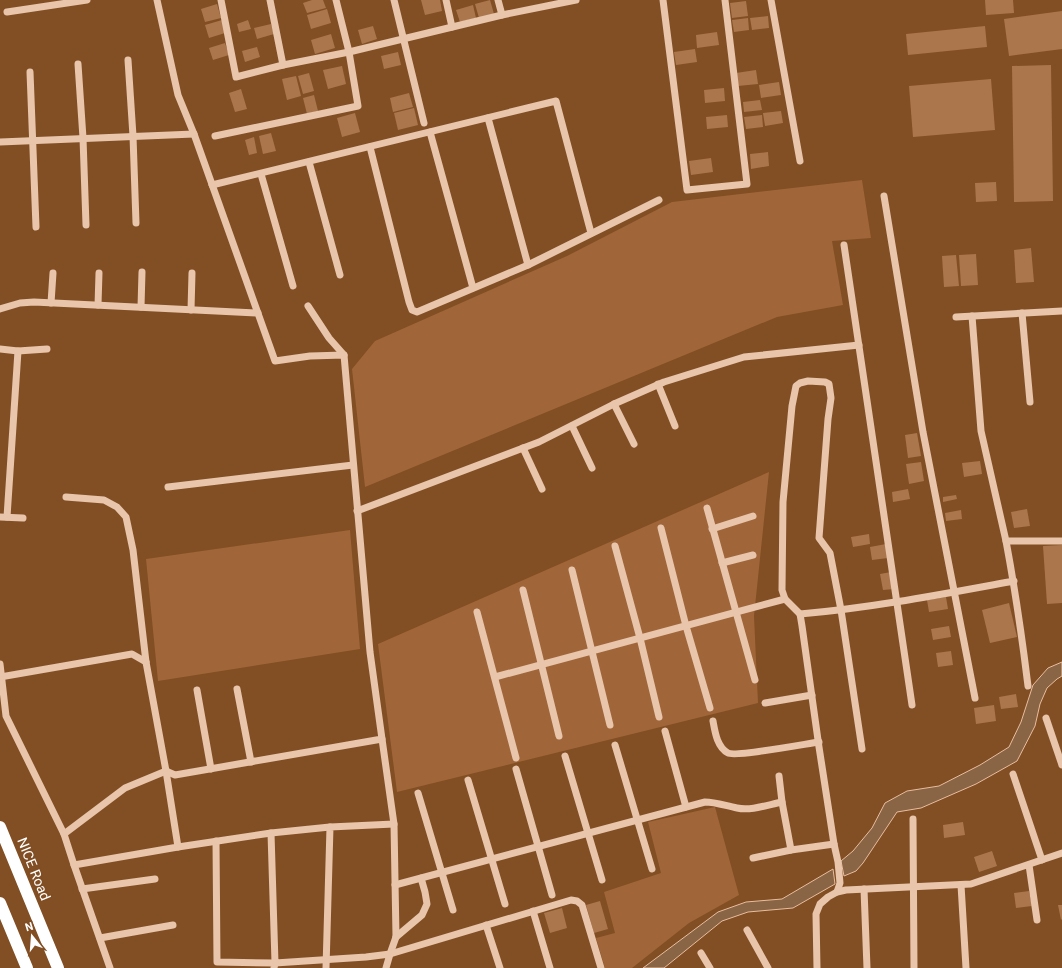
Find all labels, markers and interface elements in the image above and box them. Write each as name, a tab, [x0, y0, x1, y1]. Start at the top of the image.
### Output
street label: NICE Road	[14, 835, 54, 903]
north arrow	[12, 916, 52, 956]
text: N	[24, 919, 35, 934]

